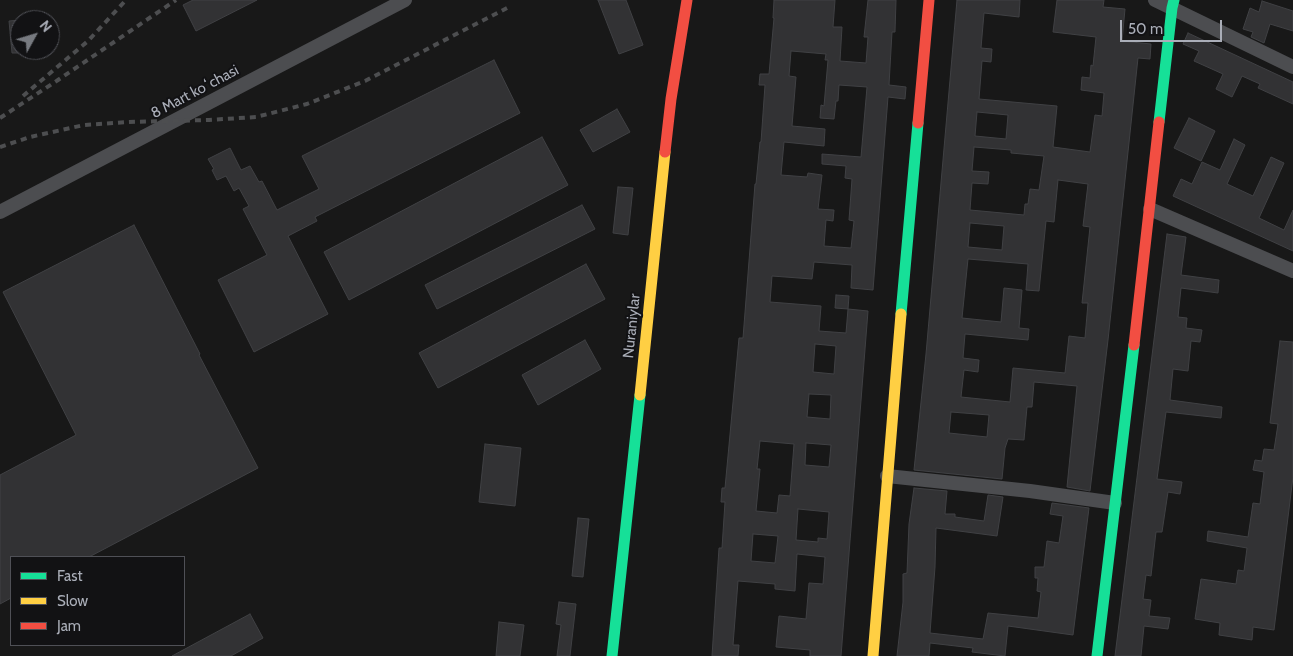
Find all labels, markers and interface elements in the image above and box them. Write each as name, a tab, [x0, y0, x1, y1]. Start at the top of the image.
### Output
north arrow	[10, 10, 60, 60]
scale bar	[1123, 10, 1226, 42]
text: N	[36, 17, 56, 36]
text: 50 m	[1128, 20, 1163, 38]
street label: 8 Mart koʻchasi	[148, 61, 242, 123]
street label: Nuraniylar	[620, 293, 644, 359]
legend	[10, 556, 185, 646]
text: Fast	[57, 567, 82, 585]
text: Slow	[57, 592, 88, 610]
text: Jam	[57, 617, 81, 635]

